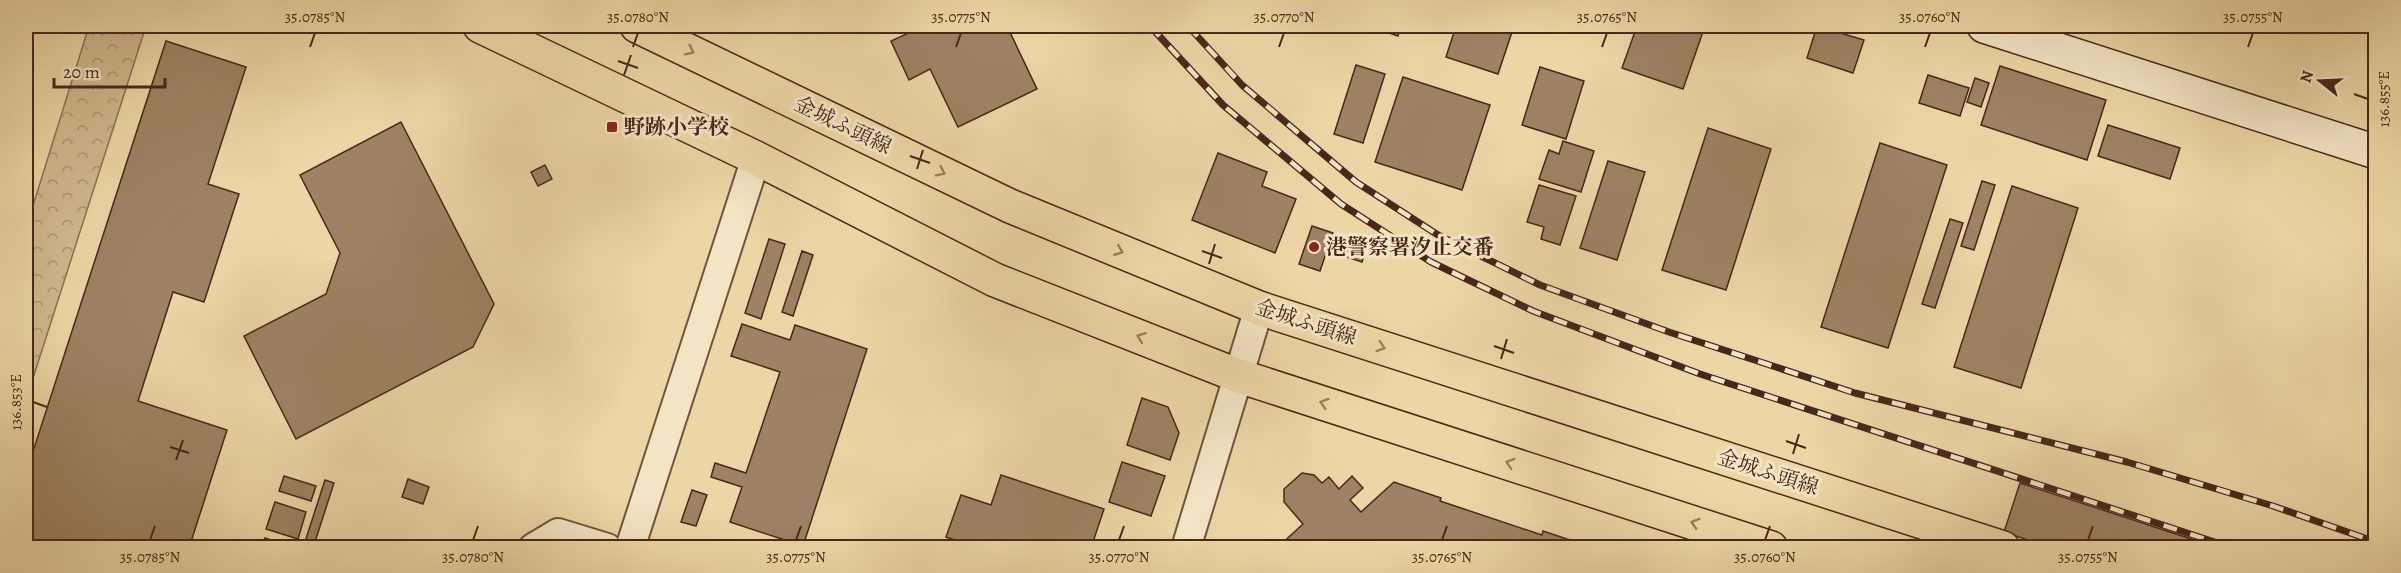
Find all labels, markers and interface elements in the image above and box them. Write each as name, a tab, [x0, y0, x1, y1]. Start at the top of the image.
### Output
text: 35.0785°N	[285, 7, 346, 27]
text: 35.0780°N	[607, 7, 669, 27]
text: 35.0775°N	[931, 7, 991, 27]
text: 35.0770°N	[1253, 7, 1315, 27]
text: 35.0765°N	[1577, 7, 1637, 27]
text: 35.0760°N	[1899, 7, 1961, 27]
text: 35.0755°N	[2223, 7, 2283, 27]
one-way arrow	[683, 44, 694, 55]
scale bar	[54, 51, 165, 89]
north arrow	[2290, 51, 2350, 111]
text: 20 m	[63, 60, 100, 84]
text: N	[2294, 67, 2319, 86]
text: 136.855°E	[2374, 71, 2394, 127]
street label: 金城ふ頭線	[790, 89, 896, 161]
place label: 野跡小学校	[624, 113, 729, 141]
marker: 野跡小学校	[605, 120, 619, 134]
one-way arrow	[934, 165, 945, 177]
place label: 港警察署汐止交番	[1326, 233, 1494, 261]
marker: 港警察署汐止交番	[1307, 240, 1321, 254]
one-way arrow	[1113, 244, 1124, 256]
street label: 金城ふ頭線	[1252, 292, 1360, 352]
one-way arrow	[1136, 332, 1147, 344]
one-way arrow	[1375, 340, 1386, 352]
text: 136.853°E	[6, 374, 26, 430]
one-way arrow	[1319, 398, 1330, 411]
street label: 金城ふ頭線	[1714, 442, 1822, 502]
one-way arrow	[1505, 458, 1516, 471]
one-way arrow	[1690, 518, 1701, 530]
text: 35.0785°N	[120, 547, 181, 567]
text: 35.0780°N	[442, 547, 504, 567]
text: 35.0775°N	[766, 547, 826, 567]
text: 35.0770°N	[1088, 547, 1150, 567]
text: 35.0765°N	[1412, 547, 1472, 567]
text: 35.0760°N	[1734, 547, 1796, 567]
text: 35.0755°N	[2058, 547, 2118, 567]

